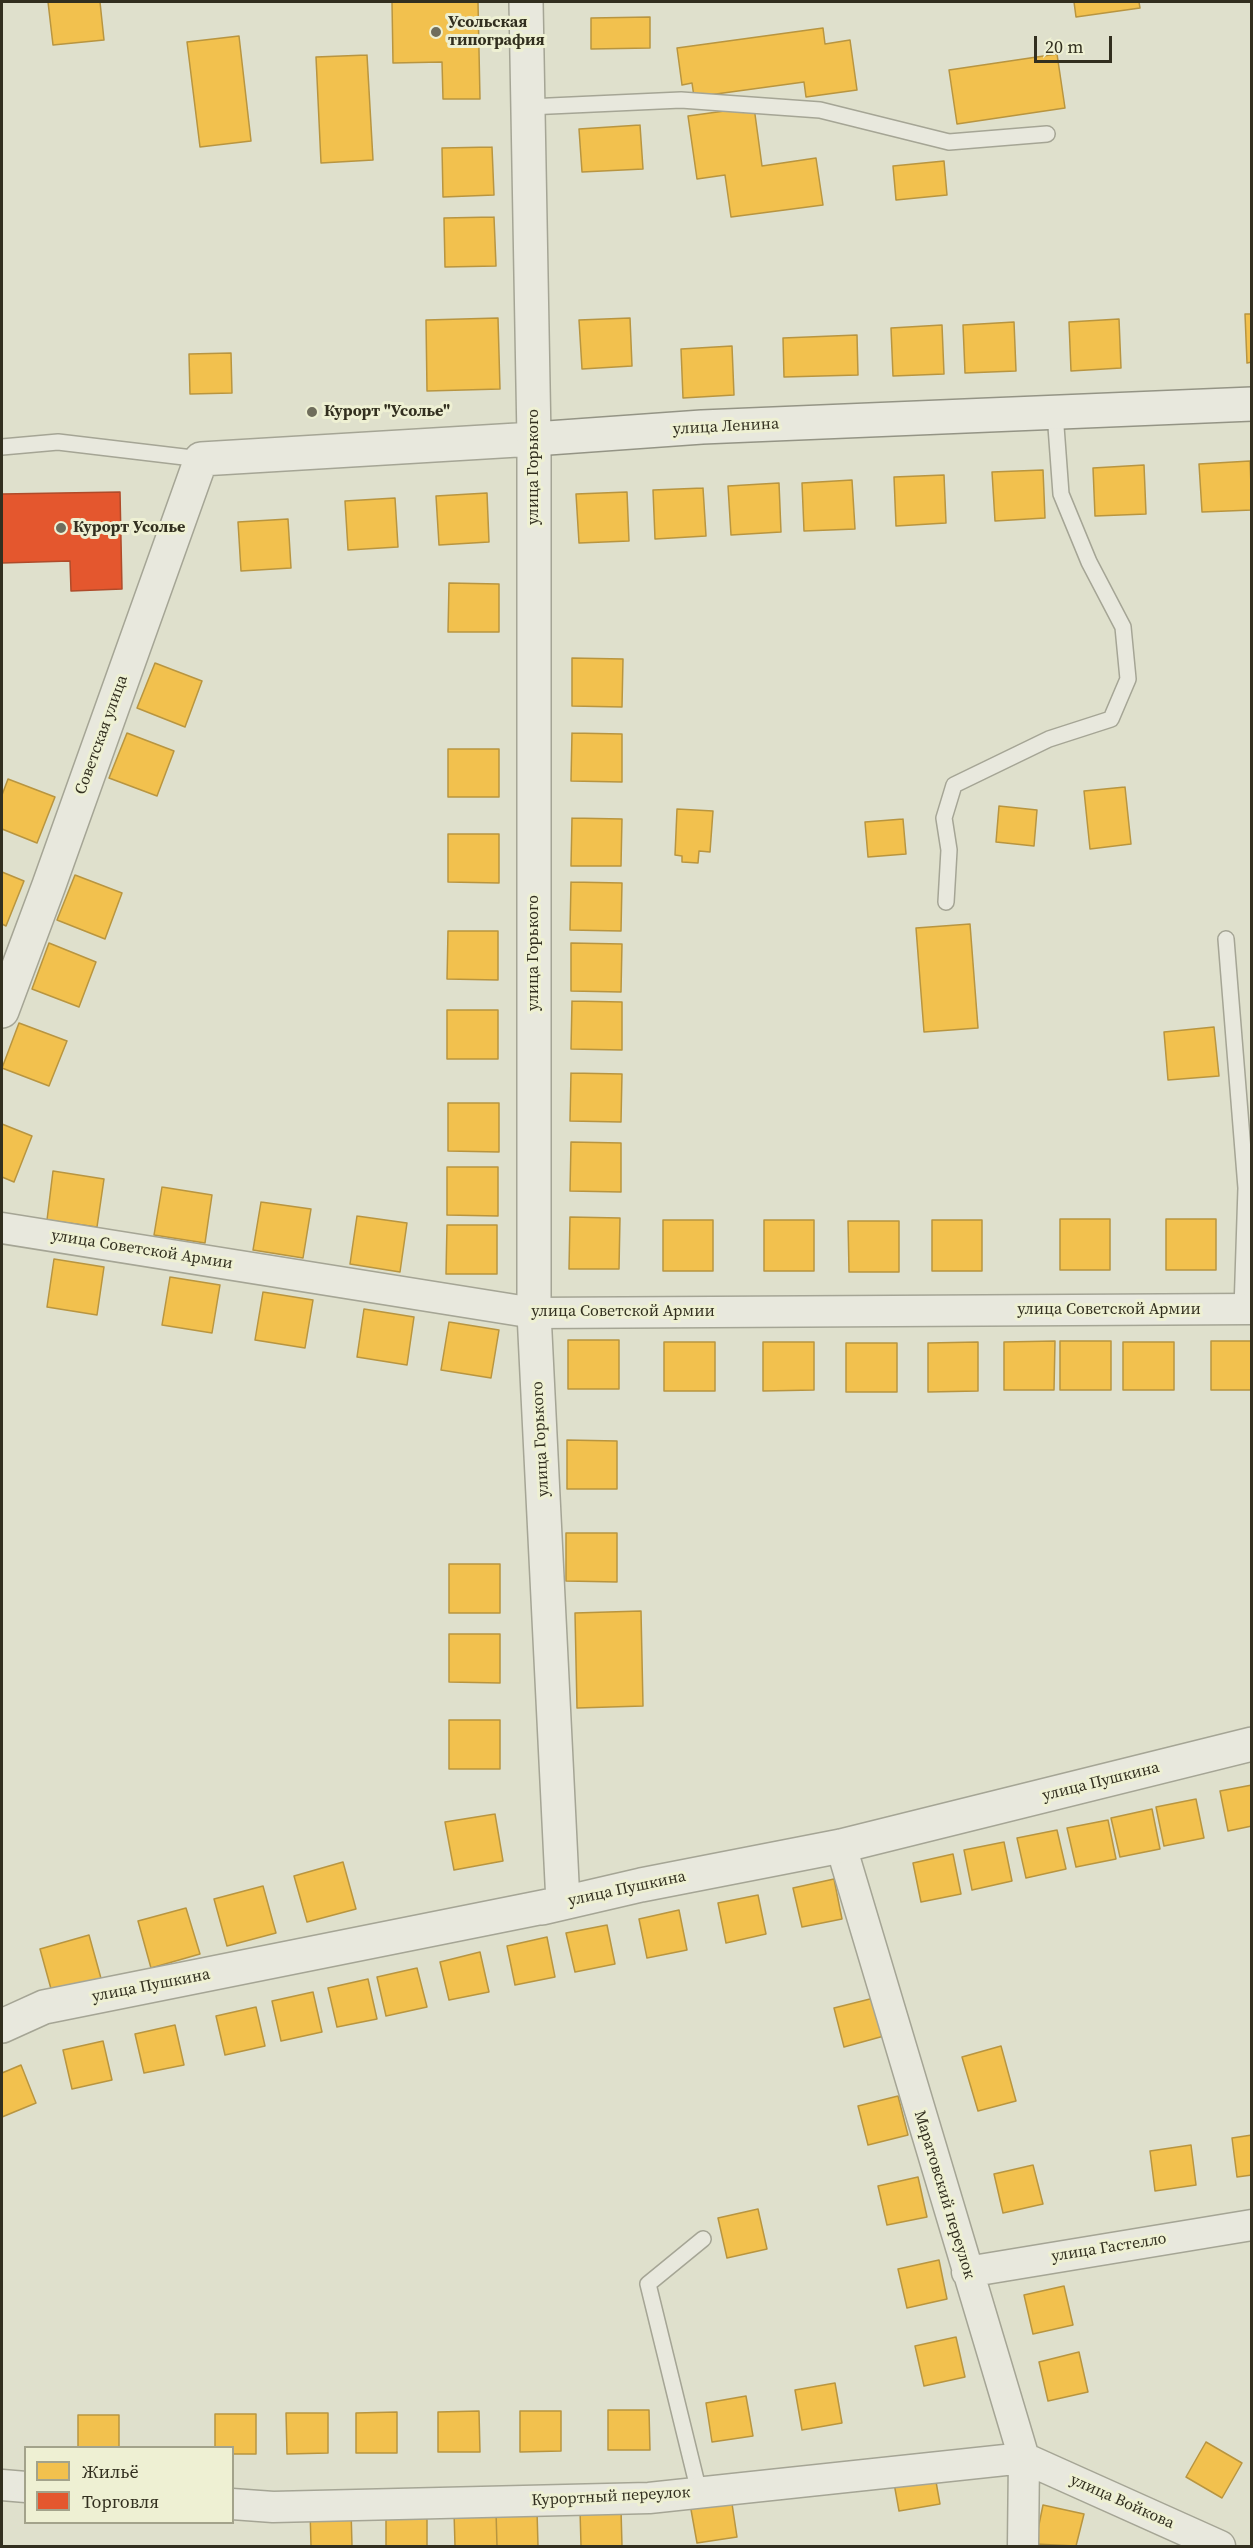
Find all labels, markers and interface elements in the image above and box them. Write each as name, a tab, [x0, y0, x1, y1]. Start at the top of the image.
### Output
place label: Усольская типография	[448, 13, 545, 51]
scale bar	[1037, 24, 1115, 62]
marker: Усольская типография	[429, 25, 443, 39]
text: 20 m	[1045, 34, 1083, 59]
place label: Курорт "Усолье"	[324, 402, 450, 422]
marker: Курорт "Усолье"	[305, 405, 319, 419]
street label: улица Горького	[524, 409, 544, 525]
street label: улица Ленина	[672, 415, 780, 439]
place label: Курорт Усолье	[73, 518, 185, 538]
marker: Курорт Усолье	[54, 521, 68, 535]
street label: Советская улица	[72, 673, 132, 797]
street label: улица Горького	[524, 895, 544, 1011]
street label: улица Советской Армии	[50, 1226, 234, 1274]
street label: улица Советской Армии	[1017, 1300, 1201, 1320]
street label: улица Советской Армии	[531, 1302, 715, 1322]
street label: улица Горького	[528, 1381, 554, 1497]
street label: улица Пушкина	[1040, 1758, 1162, 1806]
street label: улица Пушкина	[566, 1867, 688, 1911]
street label: улица Пушкина	[90, 1965, 212, 2007]
street label: Маратовский переулок	[909, 2109, 979, 2281]
street label: улица Гастелло	[1050, 2229, 1168, 2267]
legend	[24, 2446, 234, 2524]
text: Жильё	[82, 2459, 139, 2484]
street label: улица Войкова	[1067, 2471, 1177, 2533]
street label: Курортный переулок	[531, 2483, 691, 2511]
text: Торговля	[82, 2489, 159, 2514]

